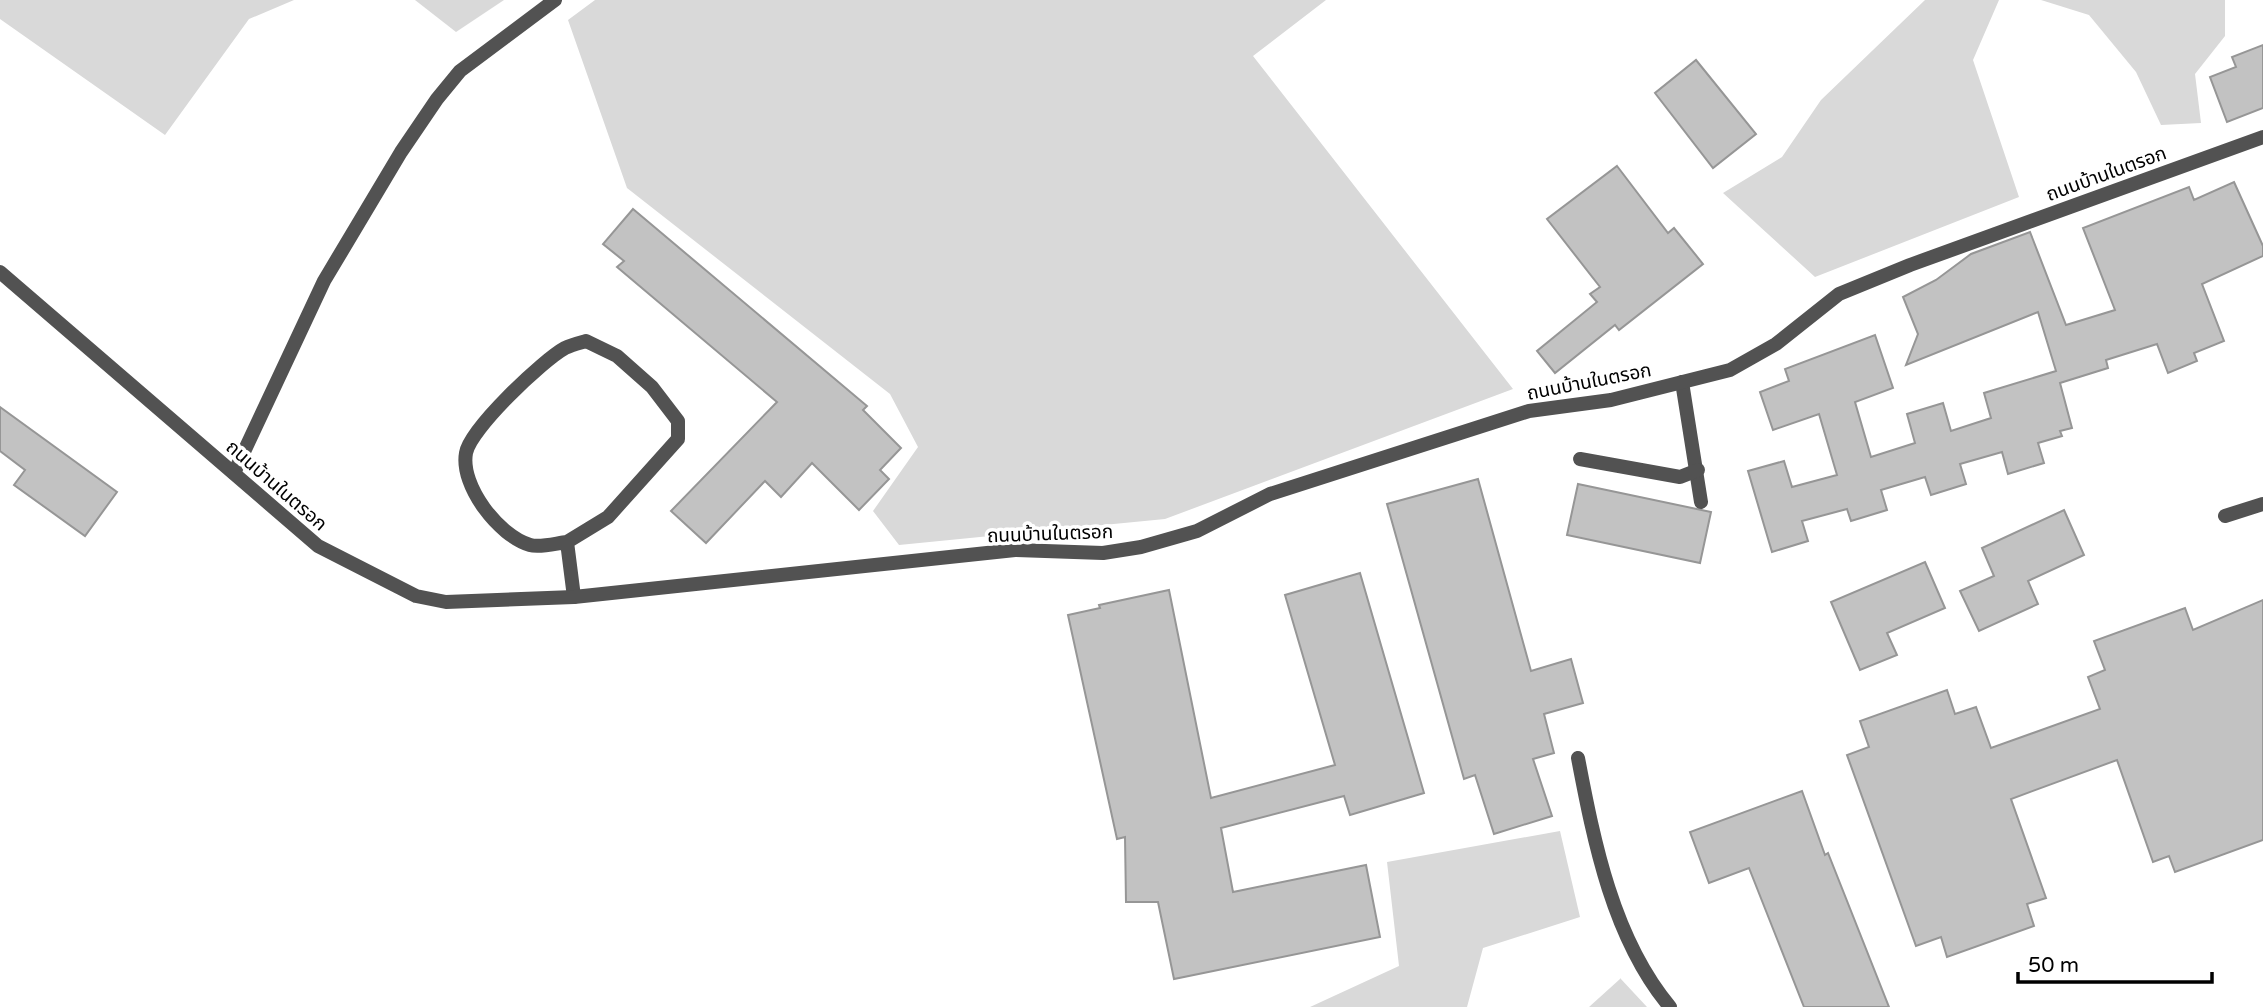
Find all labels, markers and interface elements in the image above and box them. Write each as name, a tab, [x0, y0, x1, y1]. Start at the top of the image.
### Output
street label: ถนนบ้านในตรอก	[2043, 141, 2169, 206]
street label: ถนนบ้านในตรอก	[1525, 358, 1653, 405]
street label: ถนนบ้านในตรอก	[221, 435, 332, 535]
street label: ถนนบ้านในตรอก	[987, 520, 1114, 547]
scale bar	[2018, 940, 2212, 984]
text: 50 m	[2028, 953, 2079, 978]

